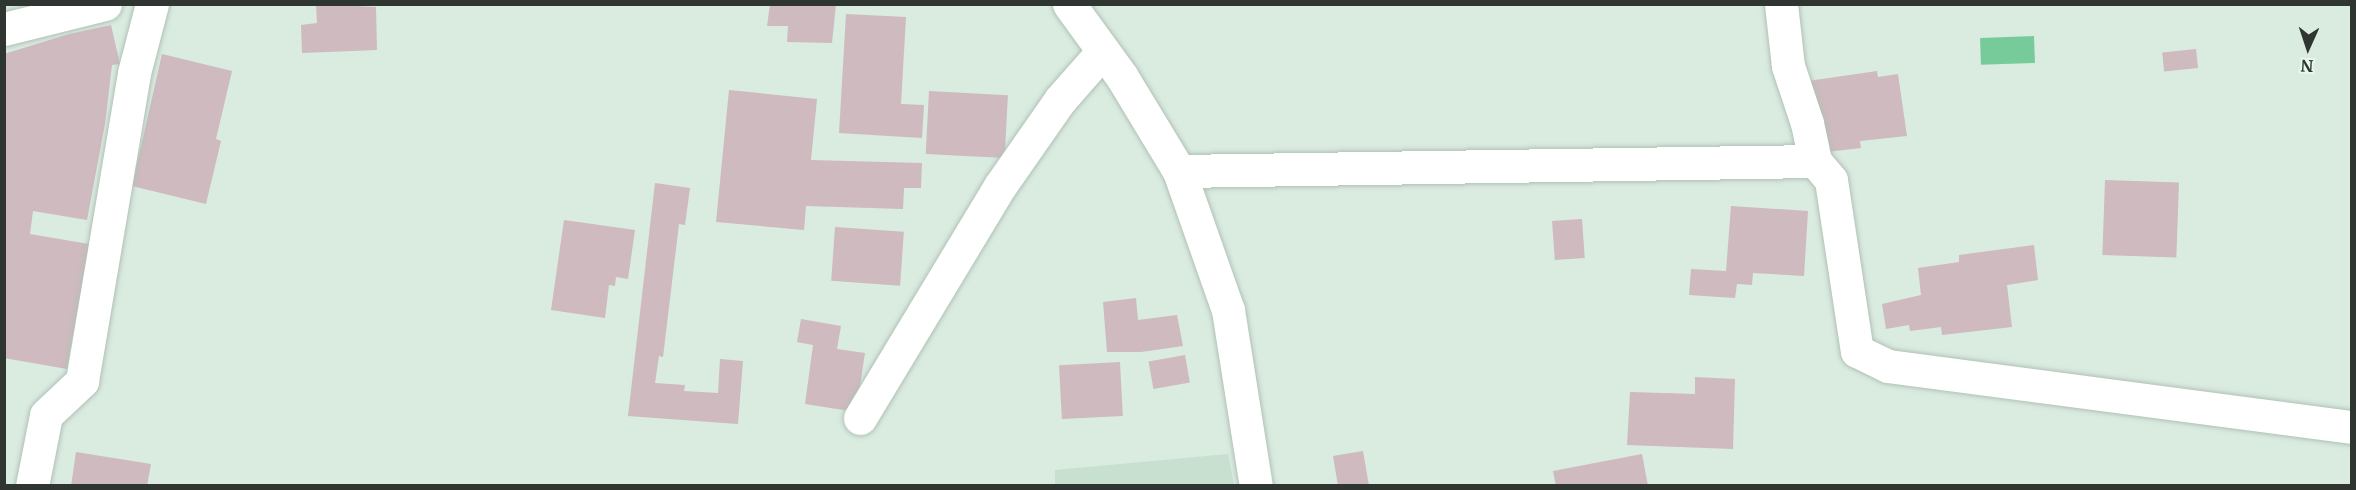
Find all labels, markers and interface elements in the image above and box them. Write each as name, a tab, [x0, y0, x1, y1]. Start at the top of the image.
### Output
north arrow	[2278, 18, 2338, 78]
text: N	[2300, 56, 2314, 76]

